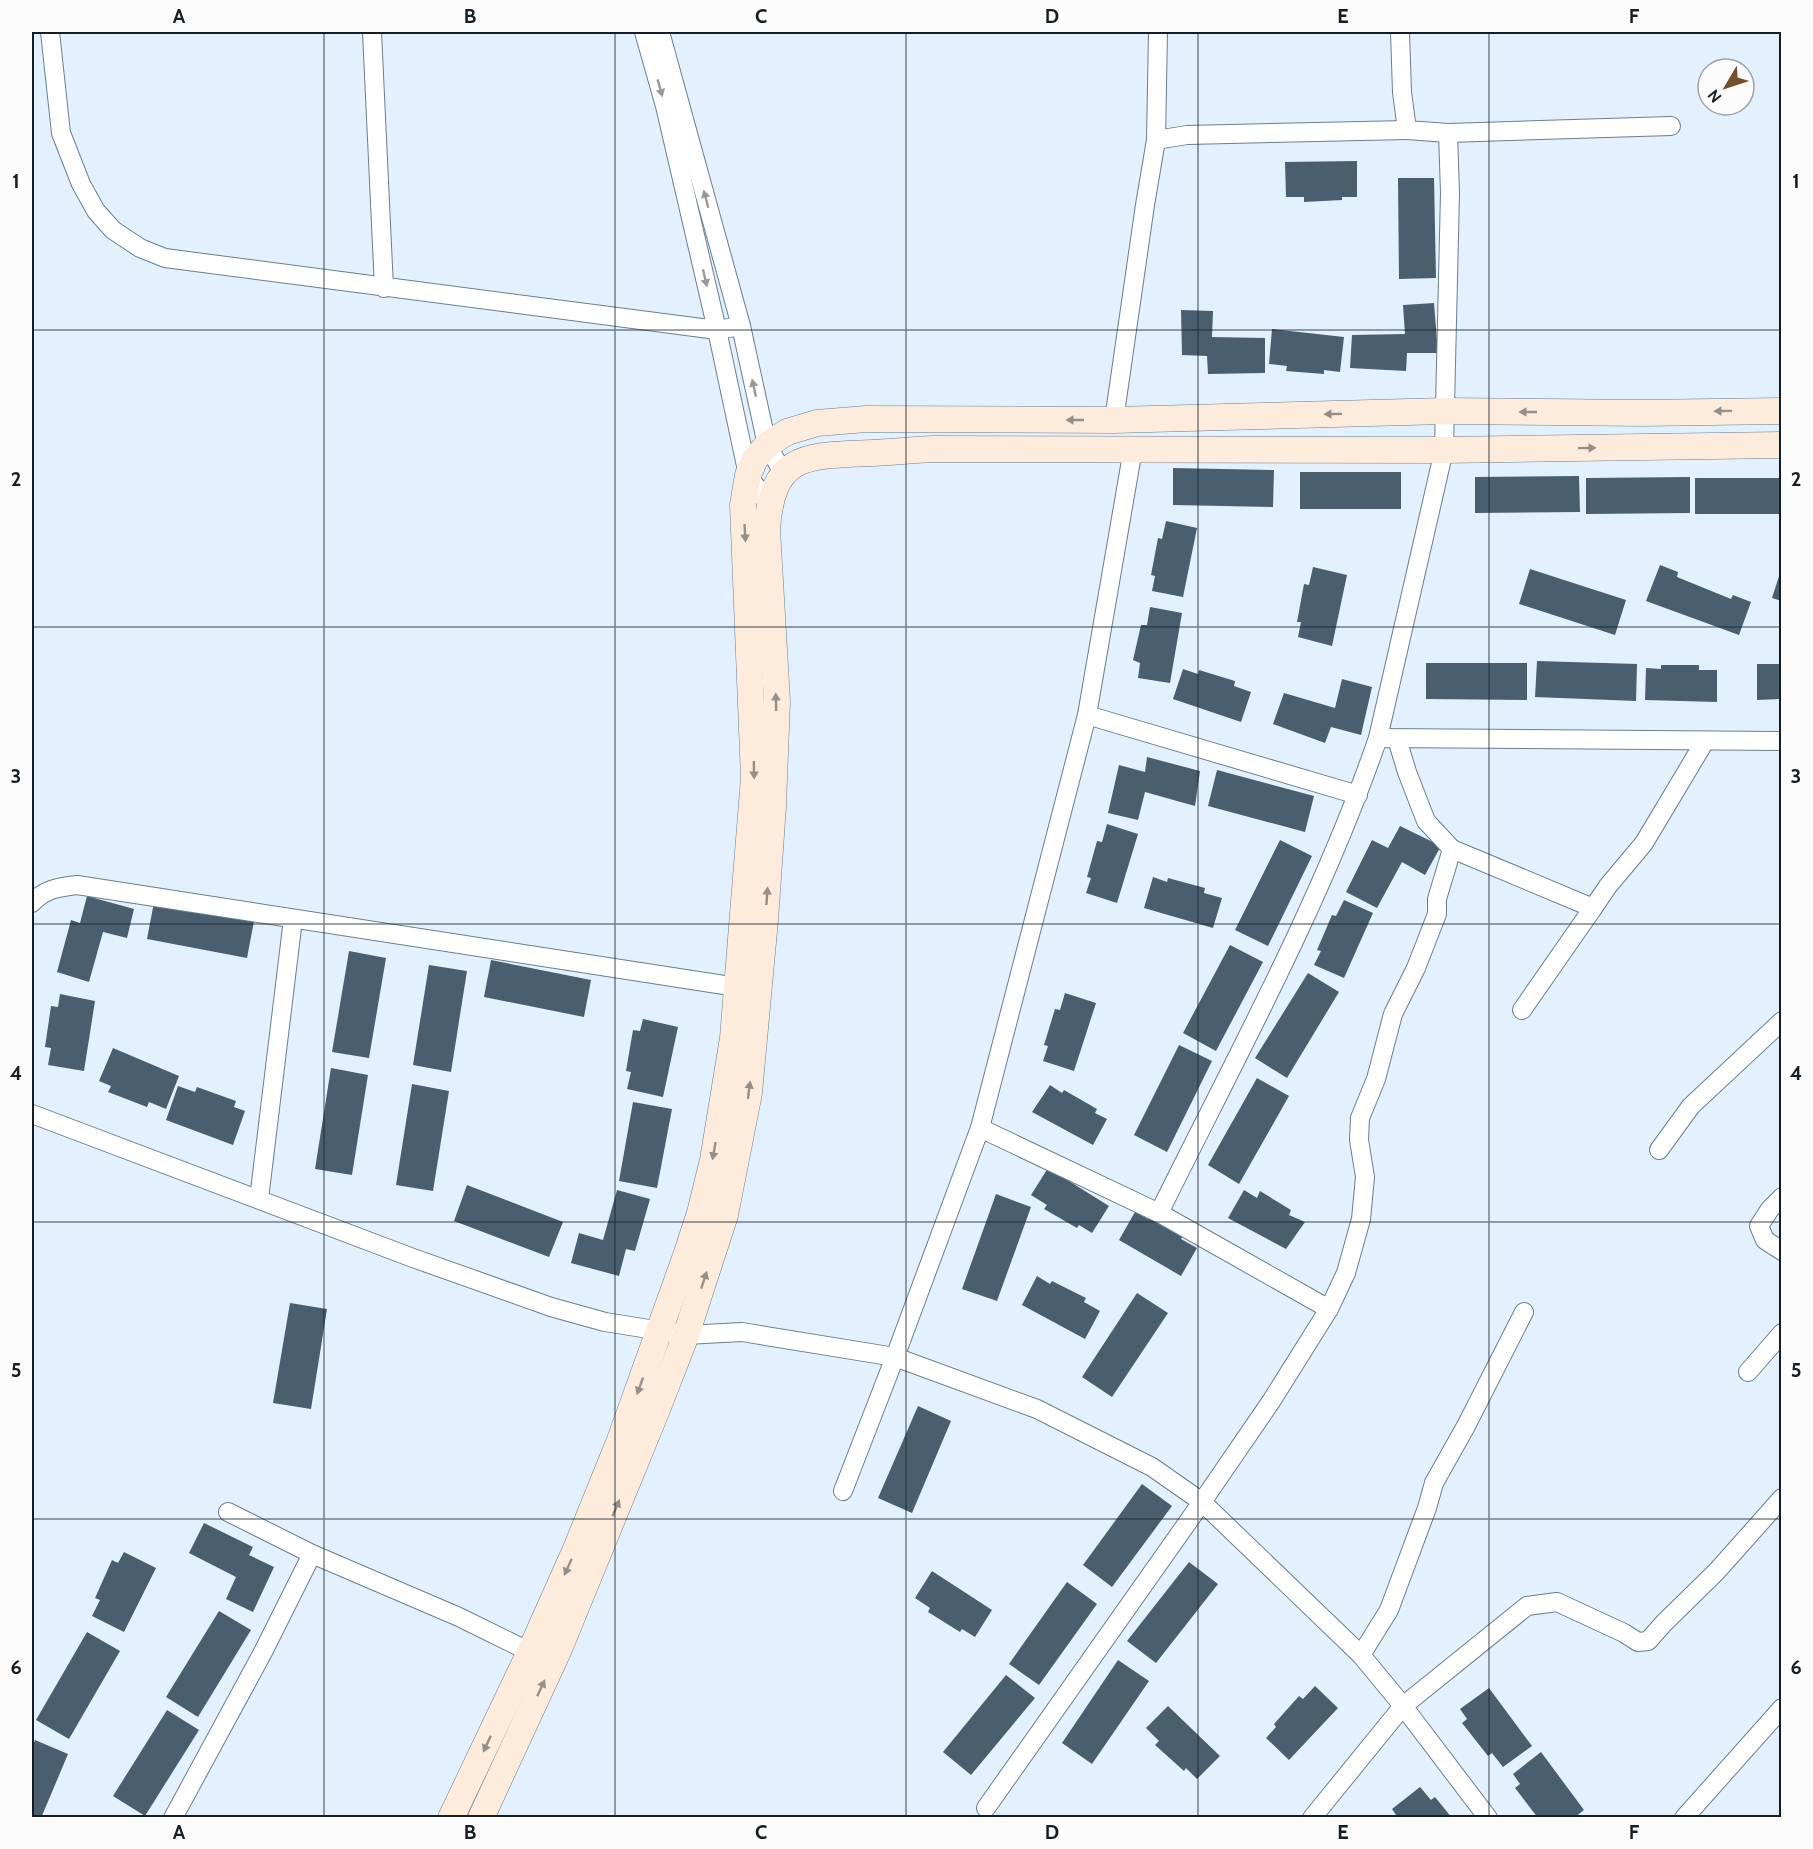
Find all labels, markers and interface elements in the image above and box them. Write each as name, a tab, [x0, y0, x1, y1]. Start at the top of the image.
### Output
text: A	[173, 4, 186, 28]
text: B	[464, 4, 476, 28]
text: C	[755, 4, 767, 28]
text: D	[1045, 4, 1059, 28]
text: E	[1337, 4, 1349, 28]
text: F	[1629, 4, 1640, 28]
north arrow	[1696, 57, 1756, 117]
one-way arrow	[656, 79, 665, 97]
text: N	[1704, 86, 1726, 106]
text: 1	[12, 169, 20, 193]
text: 1	[1792, 169, 1800, 193]
one-way arrow	[701, 190, 710, 208]
one-way arrow	[701, 268, 710, 287]
one-way arrow	[749, 378, 759, 397]
one-way arrow	[1519, 407, 1538, 416]
one-way arrow	[1714, 407, 1733, 416]
one-way arrow	[1324, 409, 1343, 419]
one-way arrow	[1066, 415, 1085, 425]
one-way arrow	[1577, 443, 1596, 453]
text: 2	[11, 467, 21, 491]
text: 2	[1791, 467, 1801, 491]
one-way arrow	[740, 523, 749, 542]
one-way arrow	[771, 692, 781, 711]
one-way arrow	[749, 760, 759, 779]
text: 3	[11, 764, 21, 788]
text: 3	[1791, 764, 1801, 788]
one-way arrow	[762, 887, 772, 906]
text: 4	[10, 1061, 22, 1085]
text: 4	[1790, 1061, 1802, 1085]
one-way arrow	[744, 1081, 754, 1100]
one-way arrow	[709, 1142, 718, 1161]
one-way arrow	[700, 1271, 709, 1289]
text: 5	[11, 1358, 21, 1382]
text: 5	[1791, 1358, 1801, 1382]
one-way arrow	[634, 1377, 644, 1395]
one-way arrow	[612, 1499, 621, 1517]
one-way arrow	[563, 1559, 573, 1577]
text: 6	[10, 1655, 22, 1679]
text: 6	[1790, 1655, 1802, 1679]
one-way arrow	[536, 1680, 545, 1697]
one-way arrow	[482, 1736, 491, 1753]
text: A	[173, 1820, 186, 1844]
text: B	[464, 1820, 476, 1844]
text: C	[755, 1820, 767, 1844]
text: D	[1045, 1820, 1059, 1844]
text: E	[1337, 1820, 1349, 1844]
text: F	[1629, 1820, 1640, 1844]

